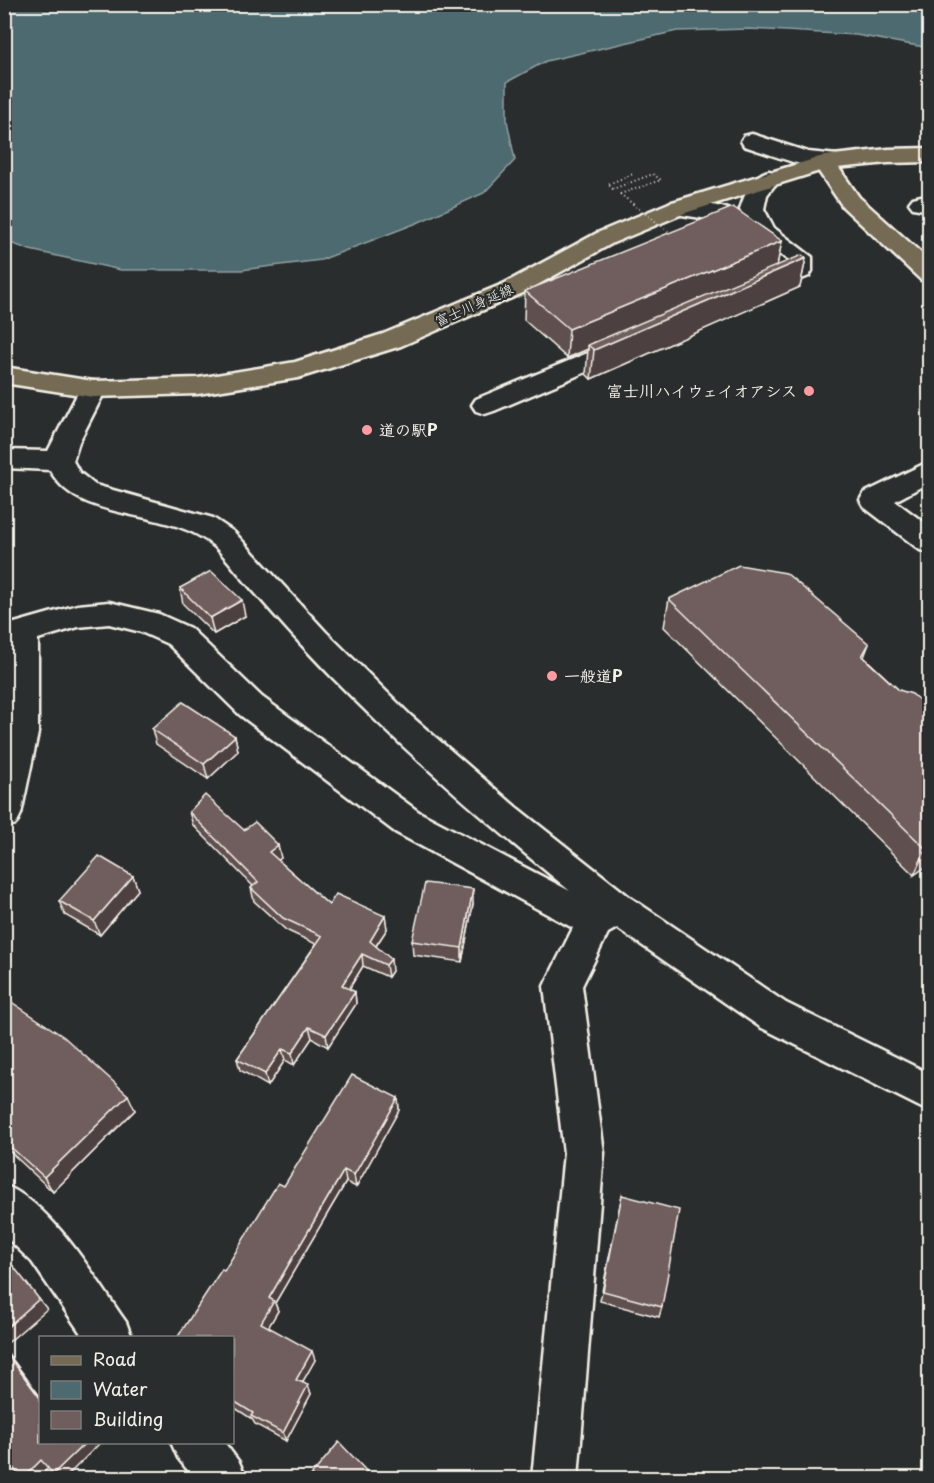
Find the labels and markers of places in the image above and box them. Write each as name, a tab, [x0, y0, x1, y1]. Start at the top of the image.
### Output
place label: 富士川ハイウェイオアシス	[607, 378, 797, 402]
marker: 富士川ハイウェイオアシス	[802, 384, 816, 398]
place label: 道の駅P	[379, 417, 438, 441]
marker: 道の駅P	[360, 423, 374, 437]
place label: 一般道P	[564, 663, 623, 687]
marker: 一般道P	[545, 669, 559, 683]

